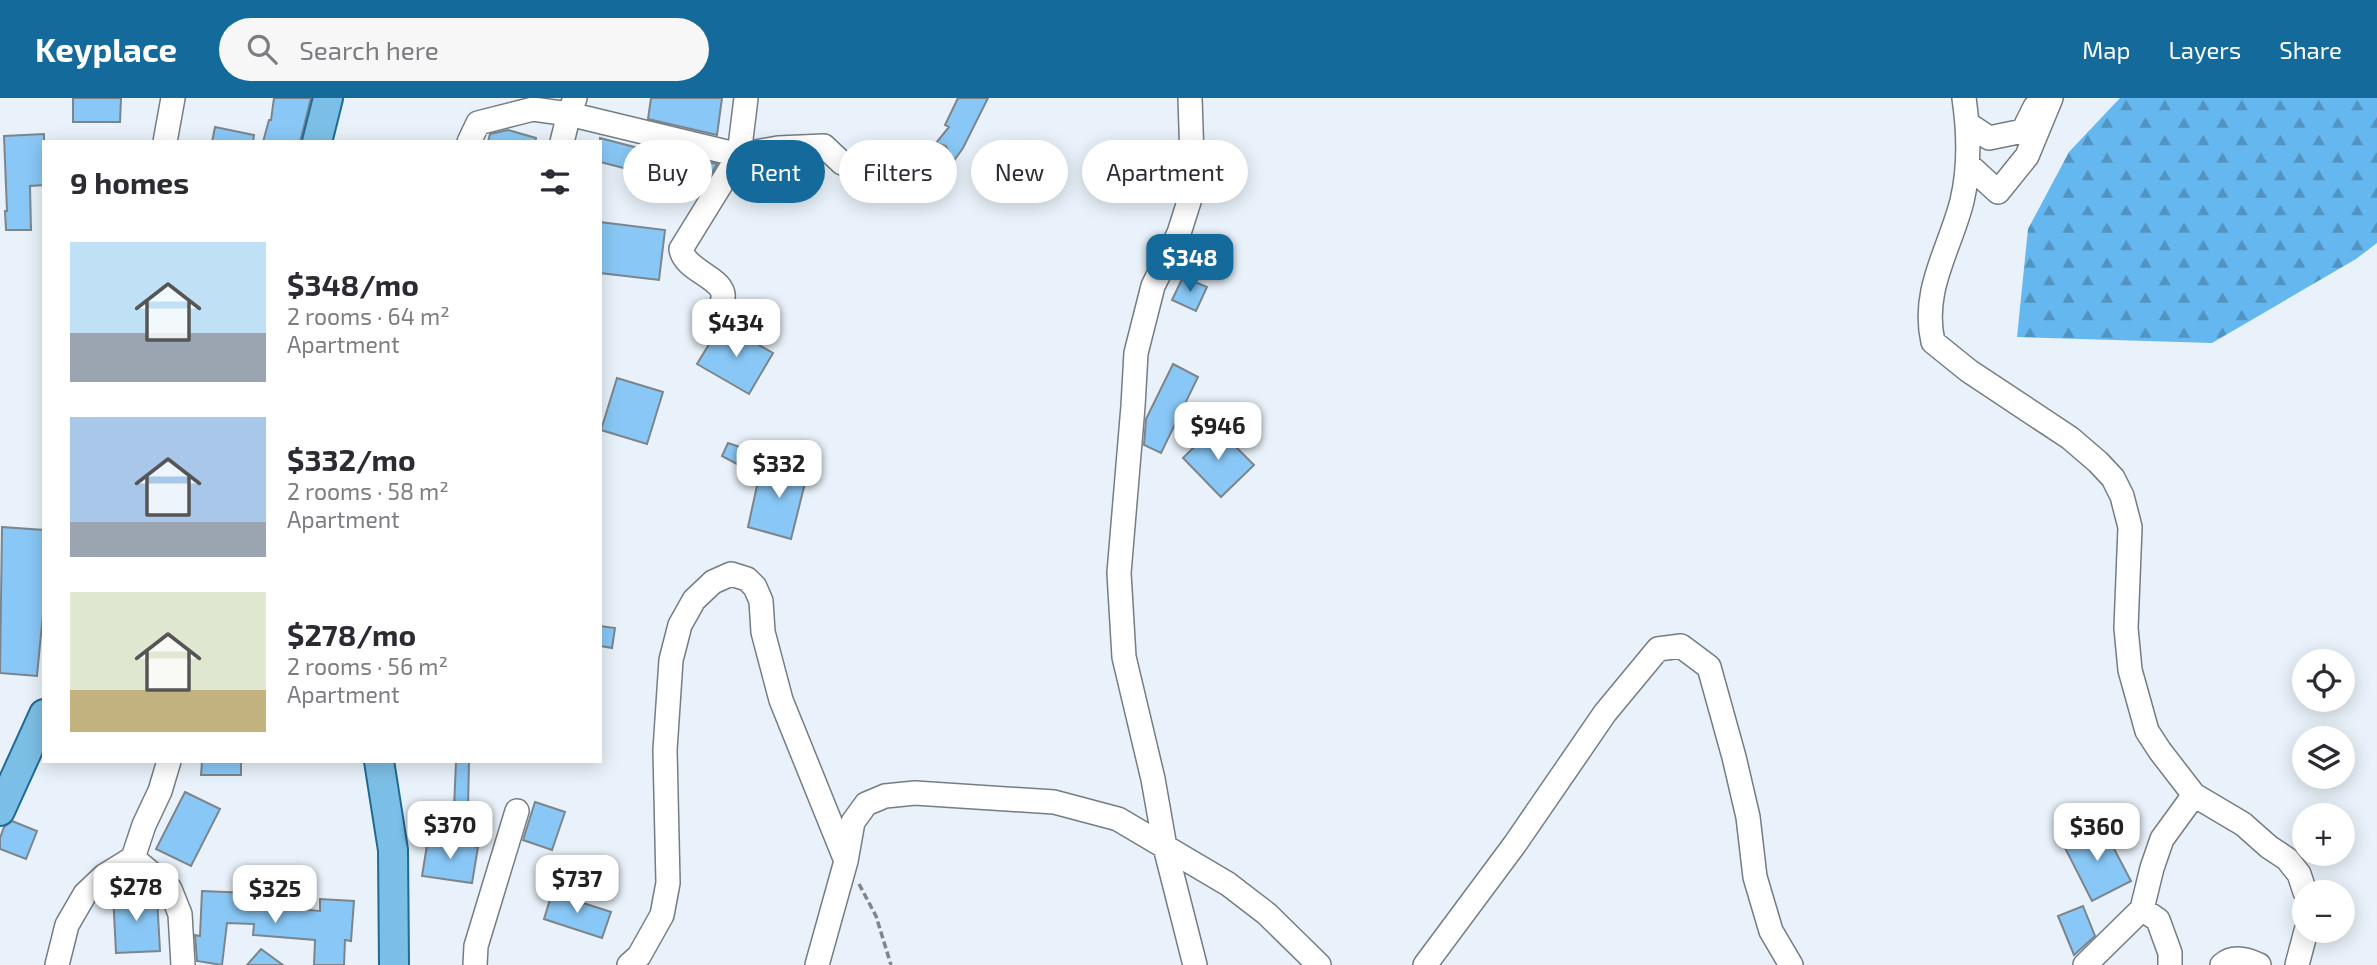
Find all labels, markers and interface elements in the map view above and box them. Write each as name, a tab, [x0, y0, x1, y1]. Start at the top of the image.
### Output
search box	[219, 18, 709, 81]
text: Keyplace	[35, 29, 177, 69]
icon: search	[243, 30, 281, 68]
text: Search here	[299, 34, 439, 65]
text: Map	[2082, 35, 2130, 64]
text: Layers	[2168, 35, 2241, 64]
text: Share	[2279, 35, 2342, 64]
chip: Buy	[623, 140, 712, 203]
chip: Rent	[726, 140, 825, 203]
chip: Filters	[839, 140, 957, 203]
chip: New	[971, 140, 1068, 203]
chip: Apartment	[1082, 140, 1248, 203]
icon: filters	[536, 163, 574, 201]
text: 9 homes	[70, 164, 189, 200]
pin: $348	[1149, 234, 1231, 294]
text: $348	[1162, 243, 1218, 271]
text: $348/mo	[287, 266, 419, 302]
icon: home	[126, 270, 210, 354]
pin: $434	[695, 300, 777, 359]
text: 2 rooms · 64 m²	[287, 302, 450, 330]
text: $434	[708, 308, 764, 336]
text: Apartment	[287, 330, 400, 358]
pin: $946	[1177, 402, 1259, 462]
text: $946	[1190, 411, 1246, 439]
pin: $332	[738, 440, 820, 500]
text: $332/mo	[287, 441, 416, 477]
icon: home	[126, 445, 210, 529]
text: $332	[753, 449, 805, 477]
text: 2 rooms · 58 m²	[287, 477, 449, 505]
text: Apartment	[287, 505, 400, 533]
text: $278/mo	[287, 616, 416, 652]
icon: home	[126, 620, 210, 704]
map controls	[2292, 649, 2355, 943]
button: locate	[2292, 649, 2355, 712]
text: 2 rooms · 56 m²	[287, 652, 448, 680]
text: Apartment	[287, 680, 400, 708]
button: layers	[2292, 726, 2355, 789]
pin: $370	[409, 802, 491, 861]
button: +	[2292, 803, 2355, 866]
pin: $360	[2056, 804, 2138, 863]
text: $370	[423, 810, 477, 838]
text: $360	[2070, 812, 2124, 840]
pin: $737	[536, 856, 618, 915]
pin: $278	[95, 864, 177, 923]
text: $737	[552, 864, 602, 892]
pin: $325	[234, 866, 316, 925]
text: $278	[109, 872, 163, 900]
text: $325	[249, 874, 301, 902]
button: −	[2292, 880, 2355, 943]

